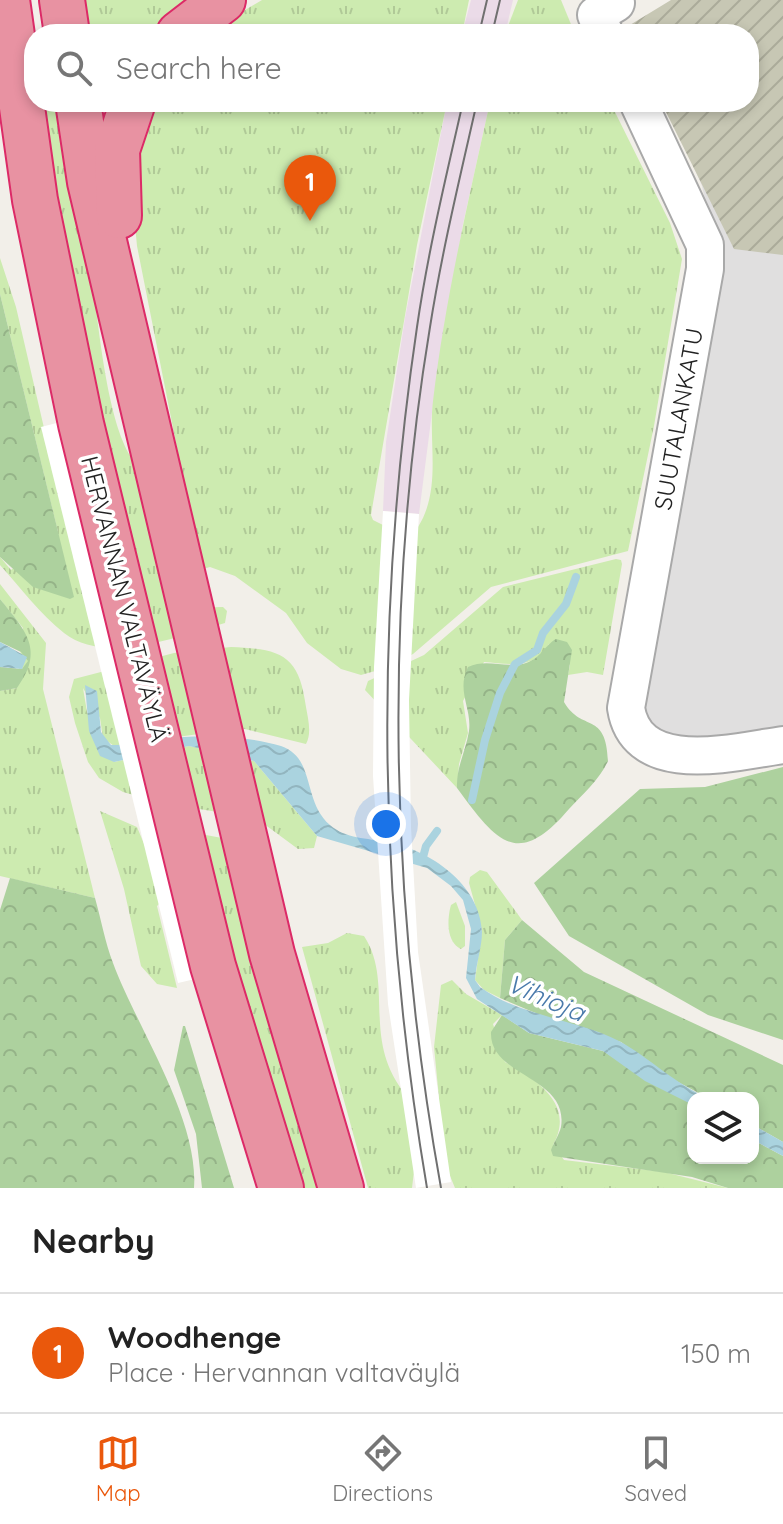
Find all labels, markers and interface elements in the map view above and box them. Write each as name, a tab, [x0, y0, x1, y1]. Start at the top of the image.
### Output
search box	[24, 24, 759, 112]
icon: search	[52, 46, 96, 90]
text: Search here	[116, 49, 282, 87]
pin: 1	[284, 155, 336, 221]
street label: SUUTALANKATU	[647, 325, 709, 512]
street label: HERVANNAN VALTAVÄYLÄ	[75, 453, 175, 745]
your location	[366, 804, 406, 844]
water label: Vihioja	[502, 966, 591, 1029]
map controls	[687, 1092, 759, 1164]
button: layers	[687, 1092, 759, 1164]
text: Nearby	[32, 1219, 155, 1262]
text: Woodhenge	[108, 1318, 282, 1356]
text: 1	[53, 1337, 63, 1370]
text: 150 m	[681, 1337, 751, 1370]
text: Place · Hervannan valtaväylä	[108, 1356, 460, 1389]
tab: Map	[96, 1431, 141, 1507]
tab: Directions	[332, 1431, 433, 1507]
tab: Saved	[624, 1431, 687, 1507]

